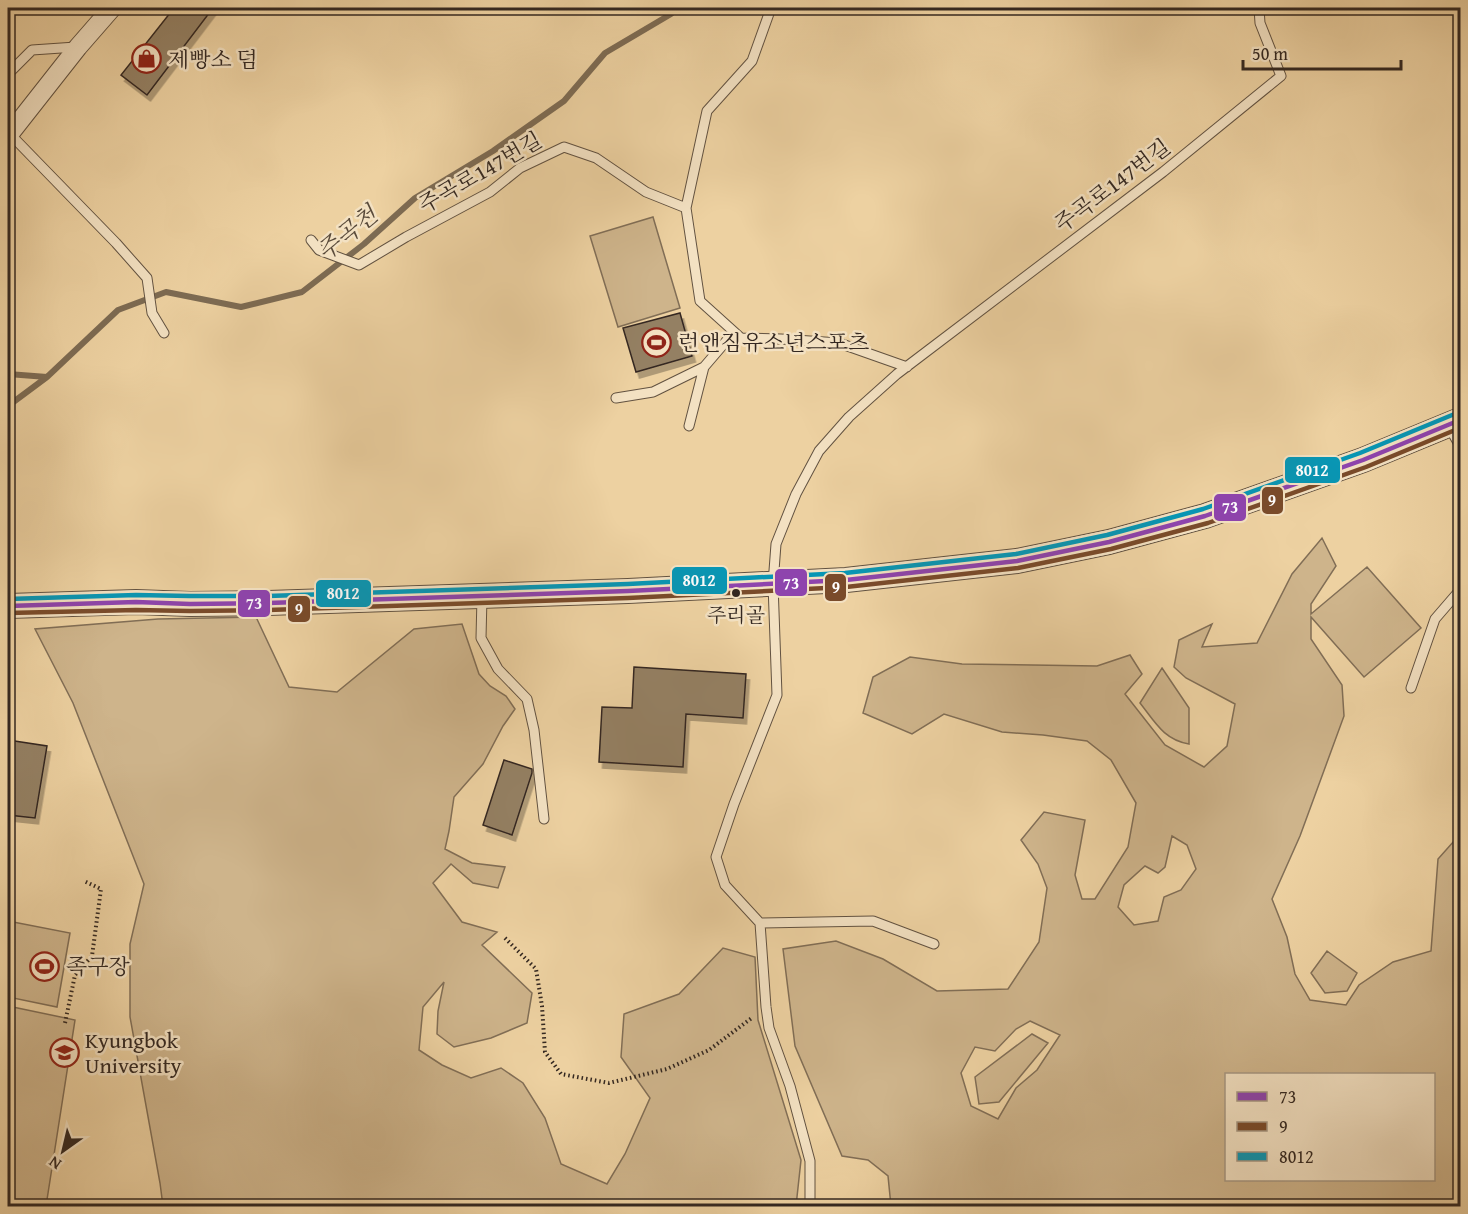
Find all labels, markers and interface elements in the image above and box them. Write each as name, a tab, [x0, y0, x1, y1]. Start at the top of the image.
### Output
scale bar	[1243, 33, 1400, 71]
text: 50 m	[1252, 40, 1288, 67]
shop icon: 제빵소 덤	[131, 43, 163, 75]
place label: 제빵소 덤	[168, 43, 258, 75]
street label: 주곡로147번길	[412, 124, 548, 220]
street label: 주곡로147번길	[1047, 131, 1177, 239]
water label: 주곡천	[309, 196, 386, 268]
sports icon: 런앤짐유소년스포츠	[641, 326, 673, 358]
place label: 런앤짐유소년스포츠	[678, 326, 869, 358]
line badge: 8012	[1284, 456, 1341, 484]
text: 8012	[1295, 458, 1329, 482]
line badge: 9	[1261, 486, 1284, 515]
text: 9	[1268, 488, 1276, 512]
line badge: 73	[1213, 493, 1247, 522]
text: 73	[1222, 495, 1238, 519]
line badge: 8012	[671, 566, 728, 595]
text: 8012	[682, 568, 716, 592]
line badge: 73	[774, 568, 808, 597]
text: 73	[783, 571, 799, 595]
line badge: 9	[824, 573, 847, 602]
text: 9	[832, 575, 840, 599]
line badge: 8012	[315, 579, 372, 608]
text: 8012	[326, 581, 360, 605]
marker: 주리골	[730, 587, 742, 599]
line badge: 73	[237, 589, 271, 618]
text: 73	[246, 591, 262, 615]
line badge: 9	[287, 595, 311, 623]
text: 9	[295, 597, 303, 621]
place label: 주리골	[707, 600, 765, 629]
sports icon: 족구장	[29, 950, 61, 982]
place label: 족구장	[66, 950, 131, 982]
place label: Kyungbok University	[85, 1024, 182, 1081]
school or university icon: Kyungbok University	[48, 1037, 80, 1069]
legend	[1225, 1073, 1435, 1181]
text: 73	[1279, 1083, 1296, 1110]
text: 9	[1279, 1113, 1288, 1140]
north arrow	[33, 1121, 93, 1181]
text: 8012	[1279, 1143, 1314, 1170]
text: N	[43, 1150, 66, 1176]

